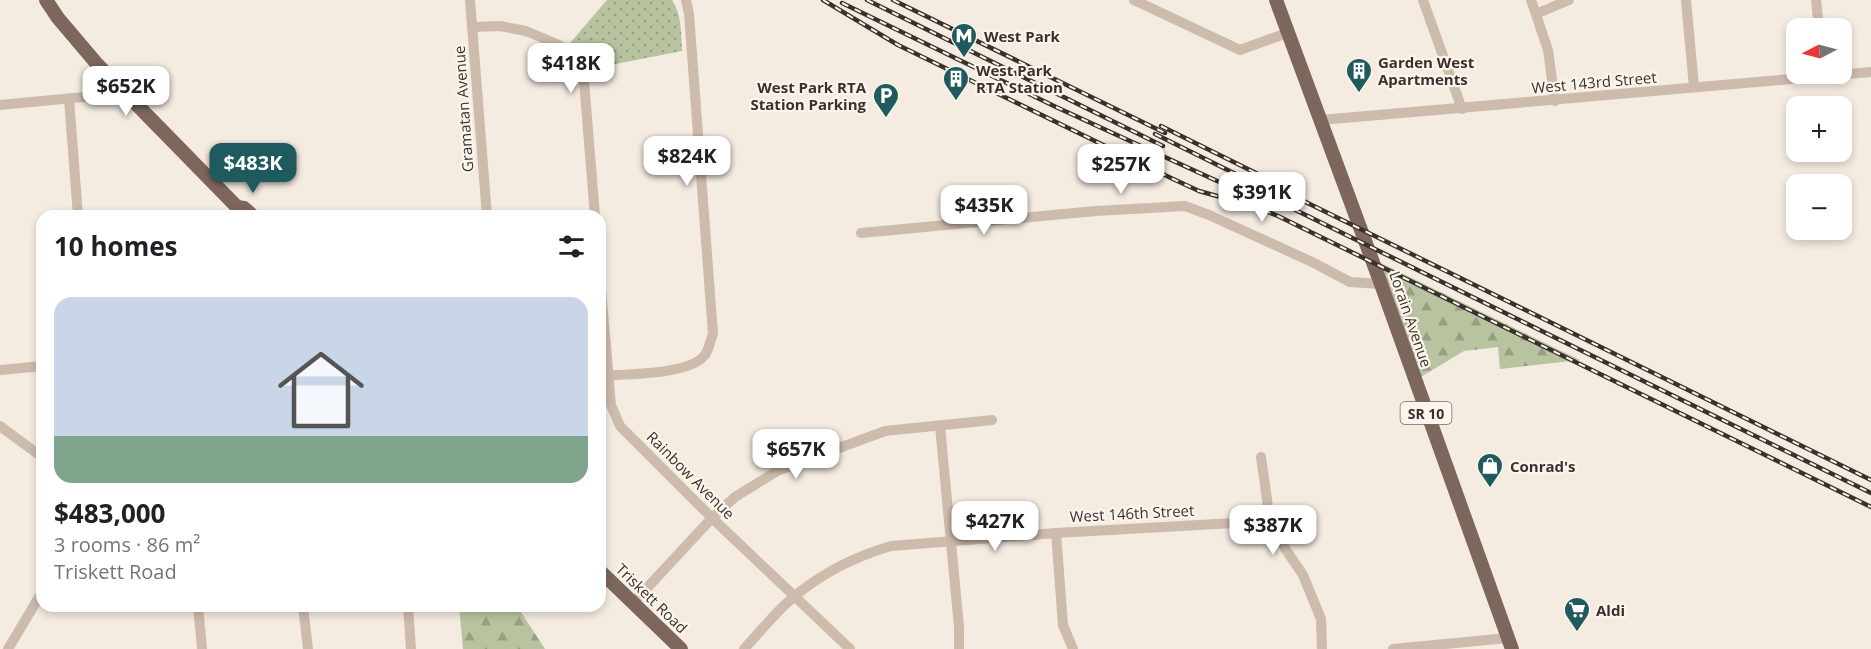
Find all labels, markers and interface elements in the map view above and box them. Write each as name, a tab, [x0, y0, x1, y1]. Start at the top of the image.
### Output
north arrow	[1786, 18, 1852, 84]
map controls	[1786, 18, 1852, 240]
metro station icon: West Park	[949, 21, 979, 59]
place label: West Park	[984, 26, 1061, 46]
pin: $418K	[529, 43, 613, 94]
street label: Gramatan Avenue	[449, 45, 477, 173]
text: $418K	[541, 49, 601, 76]
place label: Garden West Apartments	[1378, 52, 1475, 89]
building icon: Garden West Apartments	[1344, 56, 1374, 94]
place label: West Park RTA Station	[976, 60, 1063, 97]
building icon: West Park RTA Station	[941, 64, 971, 102]
pin: $652K	[84, 66, 168, 117]
street label: West 143rd Street	[1531, 67, 1657, 97]
text: $652K	[96, 72, 156, 99]
place label: West Park RTA Station Parking	[751, 77, 867, 114]
parking icon: West Park RTA Station Parking	[871, 81, 901, 119]
button: +	[1786, 96, 1852, 162]
pin: $824K	[645, 136, 729, 187]
text: $824K	[657, 142, 717, 169]
pin: $483K	[211, 143, 295, 194]
pin: $257K	[1079, 144, 1163, 195]
text: $483K	[223, 149, 283, 176]
text: $257K	[1091, 150, 1151, 177]
pin: $391K	[1220, 172, 1304, 223]
button: −	[1786, 174, 1852, 240]
text: $391K	[1232, 178, 1292, 205]
pin: $435K	[942, 185, 1026, 236]
text: $435K	[954, 191, 1014, 218]
text: 10 homes	[54, 228, 178, 264]
icon: filters	[555, 230, 588, 263]
street label: Lorain Avenue	[1385, 268, 1437, 370]
icon: home	[267, 336, 375, 444]
road number: SR 10	[1400, 402, 1452, 424]
street label: Rainbow Avenue	[643, 427, 739, 523]
pin: $657K	[754, 429, 838, 480]
text: $657K	[766, 435, 826, 462]
shop icon: Conrad's	[1475, 451, 1505, 489]
place label: Conrad's	[1510, 456, 1576, 476]
text: $483,000	[54, 495, 165, 531]
street label: West 146th Street	[1069, 500, 1195, 526]
pin: $427K	[953, 501, 1037, 552]
pin: $387K	[1231, 505, 1315, 556]
text: $427K	[965, 507, 1025, 534]
text: $387K	[1243, 511, 1303, 538]
text: 3 rooms · 86 m²	[54, 531, 200, 558]
text: Triskett Road	[54, 558, 177, 585]
street label: Triskett Road	[612, 559, 692, 637]
supermarket icon: Aldi	[1562, 595, 1592, 633]
place label: Aldi	[1596, 600, 1625, 620]

